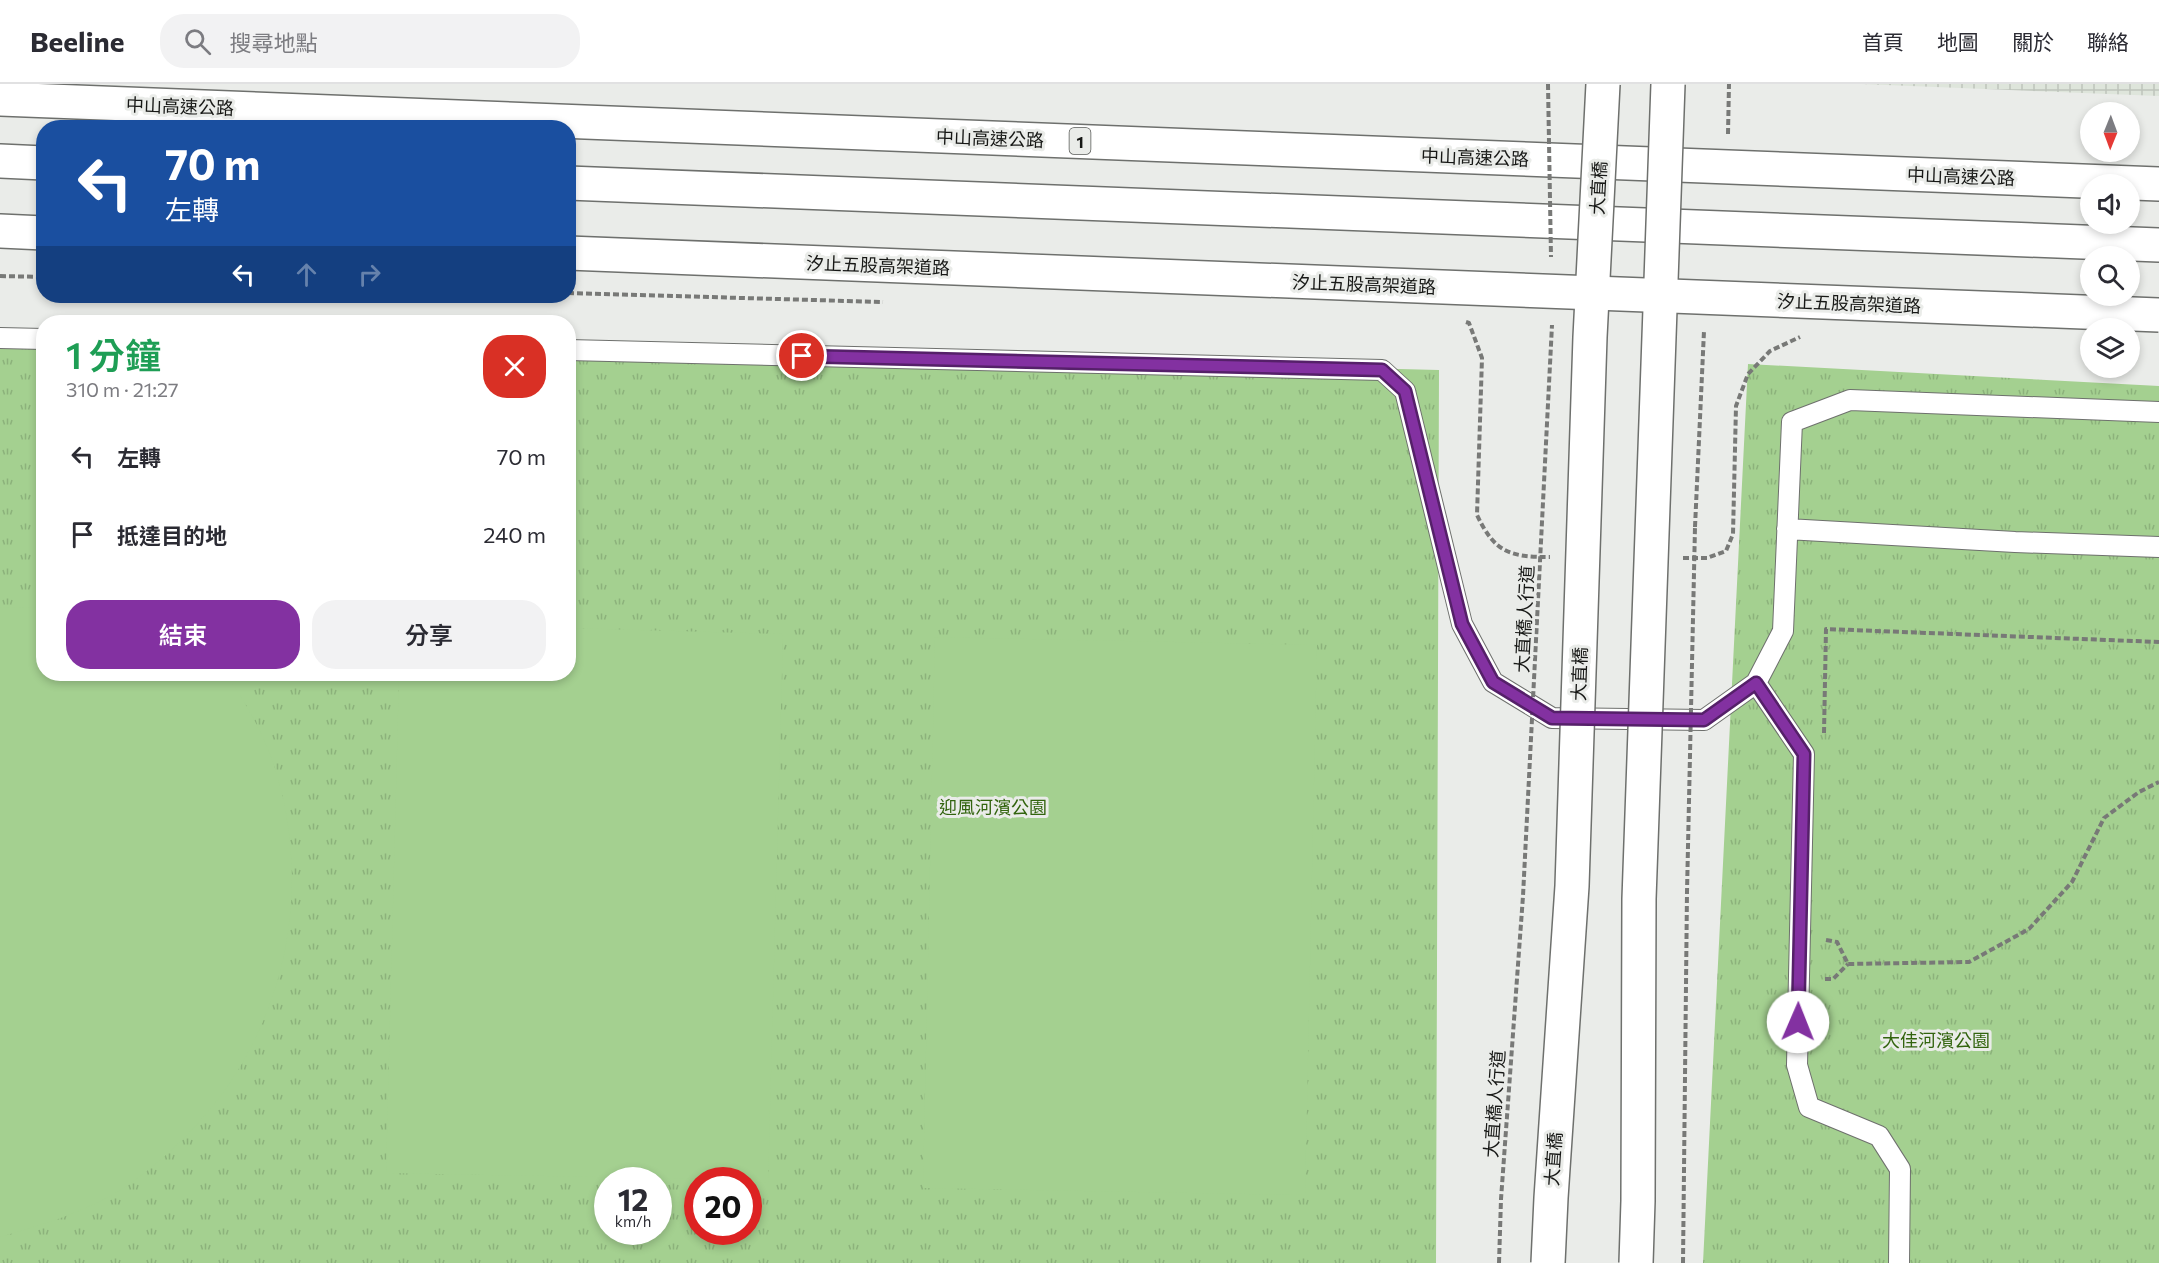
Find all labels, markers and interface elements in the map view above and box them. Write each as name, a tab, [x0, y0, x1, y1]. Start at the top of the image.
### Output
search box	[160, 14, 580, 68]
text: Beeline	[30, 24, 124, 58]
icon: search	[181, 25, 214, 58]
text: 搜尋地點	[229, 29, 317, 56]
text: 首頁	[1862, 29, 1904, 54]
text: 地圖	[1937, 29, 1979, 54]
text: 關於	[2012, 29, 2054, 54]
text: 聯絡	[2087, 29, 2129, 54]
street label: 中山高速公路	[126, 93, 234, 119]
north arrow	[2080, 102, 2140, 162]
map controls	[2080, 102, 2140, 378]
street label: 中山高速公路	[936, 125, 1044, 151]
road number: 1	[1070, 128, 1090, 154]
text: 70 m	[165, 137, 260, 189]
icon: left	[66, 144, 144, 222]
street label: 中山高速公路	[1421, 144, 1529, 170]
street label: 大直橋	[1586, 160, 1610, 216]
street label: 中山高速公路	[1907, 163, 2015, 189]
button: sound	[2080, 174, 2140, 234]
text: 左轉	[165, 193, 219, 226]
button: search	[2080, 246, 2140, 306]
street label: 汐止五股高架道路	[806, 251, 950, 279]
icon: left	[227, 258, 260, 291]
icon: ahead	[290, 258, 323, 291]
icon: right	[353, 258, 386, 291]
street label: 汐止五股高架道路	[1292, 270, 1436, 298]
street label: 汐止五股高架道路	[1777, 289, 1921, 317]
button: layers	[2080, 318, 2140, 378]
pin	[776, 330, 827, 381]
text: 1 分鐘	[66, 332, 161, 376]
button: close	[483, 335, 546, 398]
icon: arrive	[785, 339, 818, 372]
text: 310 m · 21:27	[66, 377, 179, 401]
icon: left	[66, 440, 99, 473]
text: 70 m	[497, 443, 546, 470]
text: 左轉	[117, 444, 161, 471]
icon: arrive	[66, 518, 99, 551]
text: 240 m	[483, 521, 546, 548]
text: 抵達目的地	[117, 522, 227, 549]
street label: 大直橋人行道	[1510, 564, 1538, 674]
button: 結束	[66, 600, 300, 669]
button: 分享	[312, 600, 546, 669]
street label: 大直橋	[1567, 647, 1591, 701]
park label: 迎風河濱公園	[939, 796, 1047, 818]
position arrow	[1766, 990, 1830, 1054]
park label: 大佳河濱公園	[1882, 1029, 1990, 1051]
street label: 大直橋人行道	[1479, 1049, 1509, 1159]
street label: 大直橋	[1540, 1131, 1566, 1187]
speed limit sign: 20	[684, 1167, 762, 1245]
text: 12	[618, 1180, 648, 1217]
text: km/h	[615, 1212, 651, 1230]

